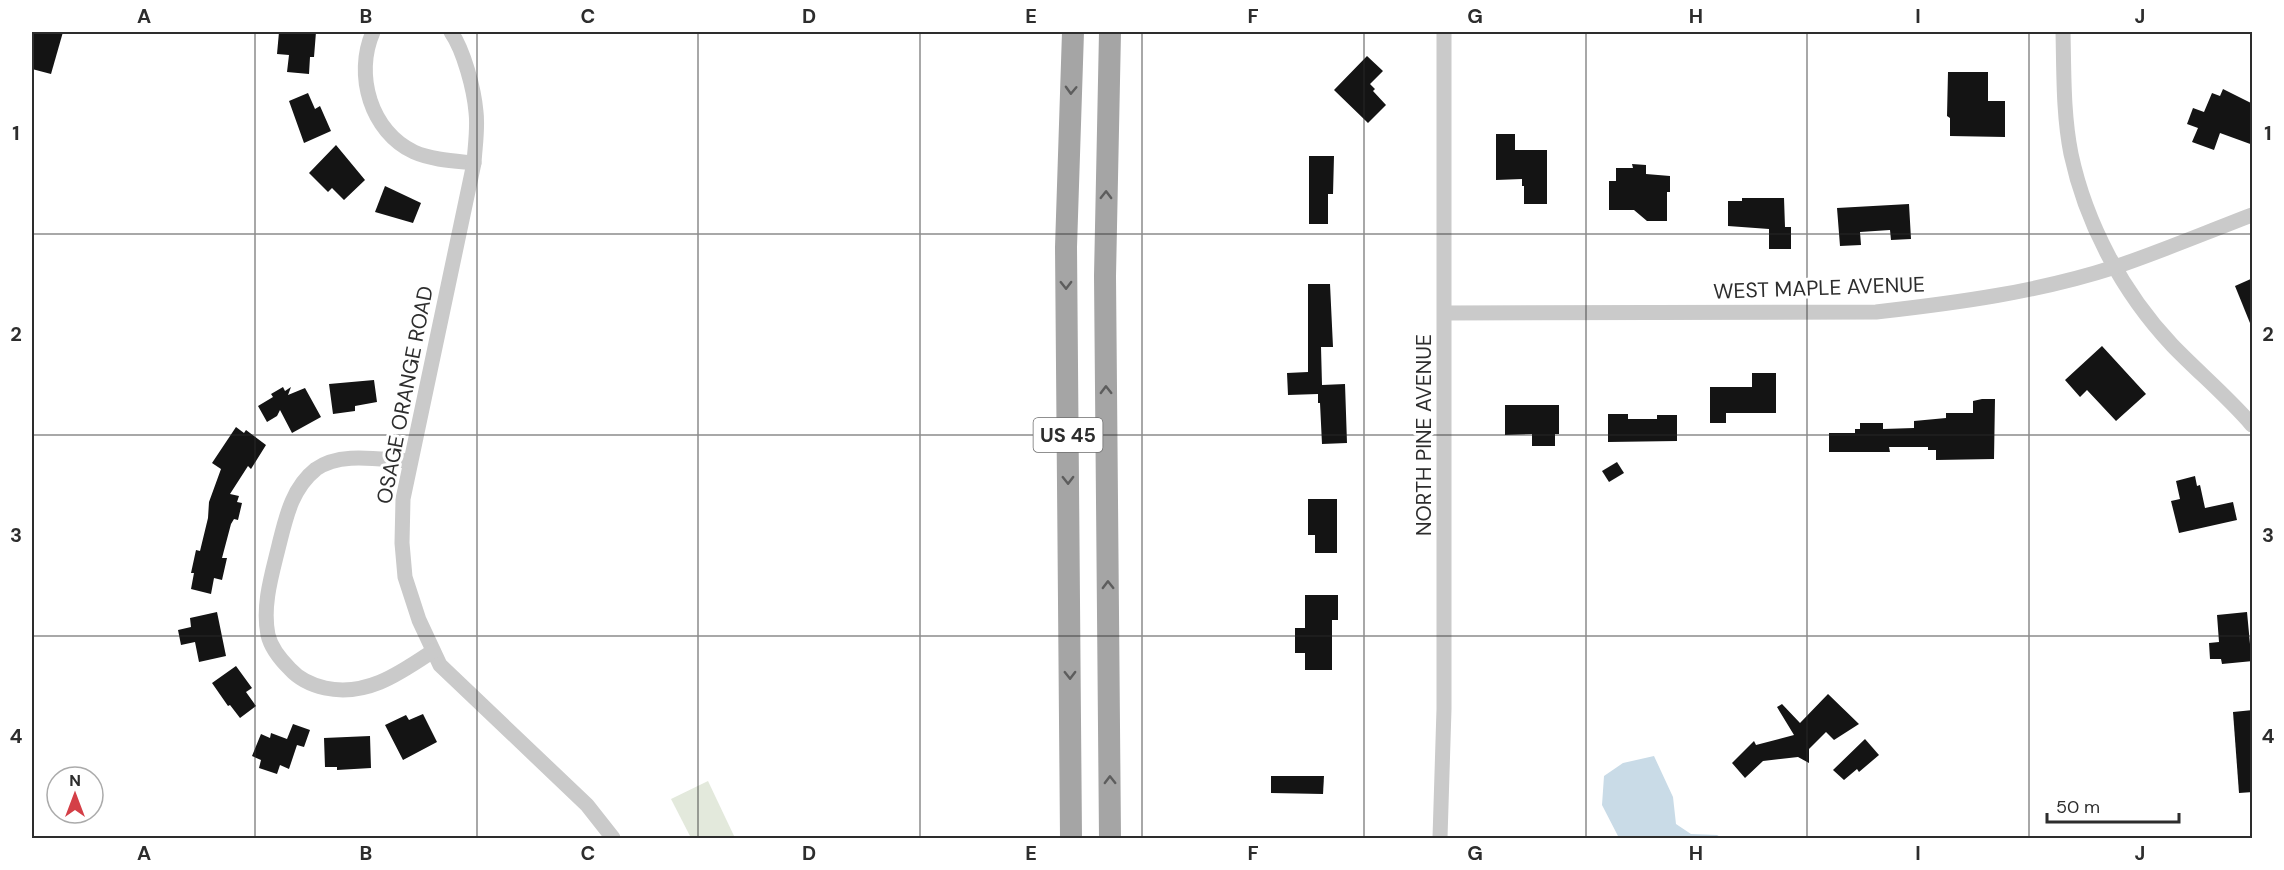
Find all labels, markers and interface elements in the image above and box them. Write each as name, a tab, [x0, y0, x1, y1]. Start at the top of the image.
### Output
text: A	[137, 3, 151, 29]
text: B	[360, 3, 372, 29]
text: C	[581, 3, 595, 29]
text: D	[802, 3, 816, 29]
text: E	[1025, 3, 1037, 29]
text: F	[1247, 3, 1259, 29]
text: G	[1467, 3, 1483, 29]
text: H	[1689, 3, 1703, 29]
text: I	[1915, 3, 1921, 29]
text: J	[2135, 3, 2145, 29]
one-way arrow	[1065, 85, 1078, 94]
text: 1	[12, 120, 20, 146]
text: 1	[2264, 120, 2272, 146]
one-way arrow	[1100, 191, 1113, 200]
street label: WEST MAPLE AVENUE	[1713, 270, 1925, 306]
one-way arrow	[1060, 280, 1072, 289]
street label: OSAGE ORANGE ROAD	[370, 284, 440, 506]
text: 2	[10, 321, 22, 347]
text: 2	[2262, 321, 2274, 347]
street label: NORTH PINE AVENUE	[1410, 334, 1438, 536]
one-way arrow	[1100, 386, 1112, 395]
road number: US 45	[1034, 418, 1102, 452]
one-way arrow	[1062, 475, 1074, 484]
text: 3	[10, 522, 22, 548]
text: 3	[2262, 522, 2274, 548]
one-way arrow	[1102, 581, 1114, 590]
one-way arrow	[1064, 670, 1076, 679]
text: 4	[10, 723, 23, 749]
text: 4	[2262, 723, 2275, 749]
north arrow	[45, 765, 105, 825]
text: N	[69, 770, 81, 791]
one-way arrow	[1104, 776, 1116, 785]
scale bar	[2047, 786, 2179, 824]
text: 50 m	[2056, 795, 2100, 819]
text: A	[137, 840, 151, 866]
text: B	[360, 840, 372, 866]
text: C	[581, 840, 595, 866]
text: D	[802, 840, 816, 866]
text: E	[1025, 840, 1037, 866]
text: F	[1247, 840, 1259, 866]
text: G	[1467, 840, 1483, 866]
text: H	[1689, 840, 1703, 866]
text: I	[1915, 840, 1921, 866]
text: J	[2135, 840, 2145, 866]

